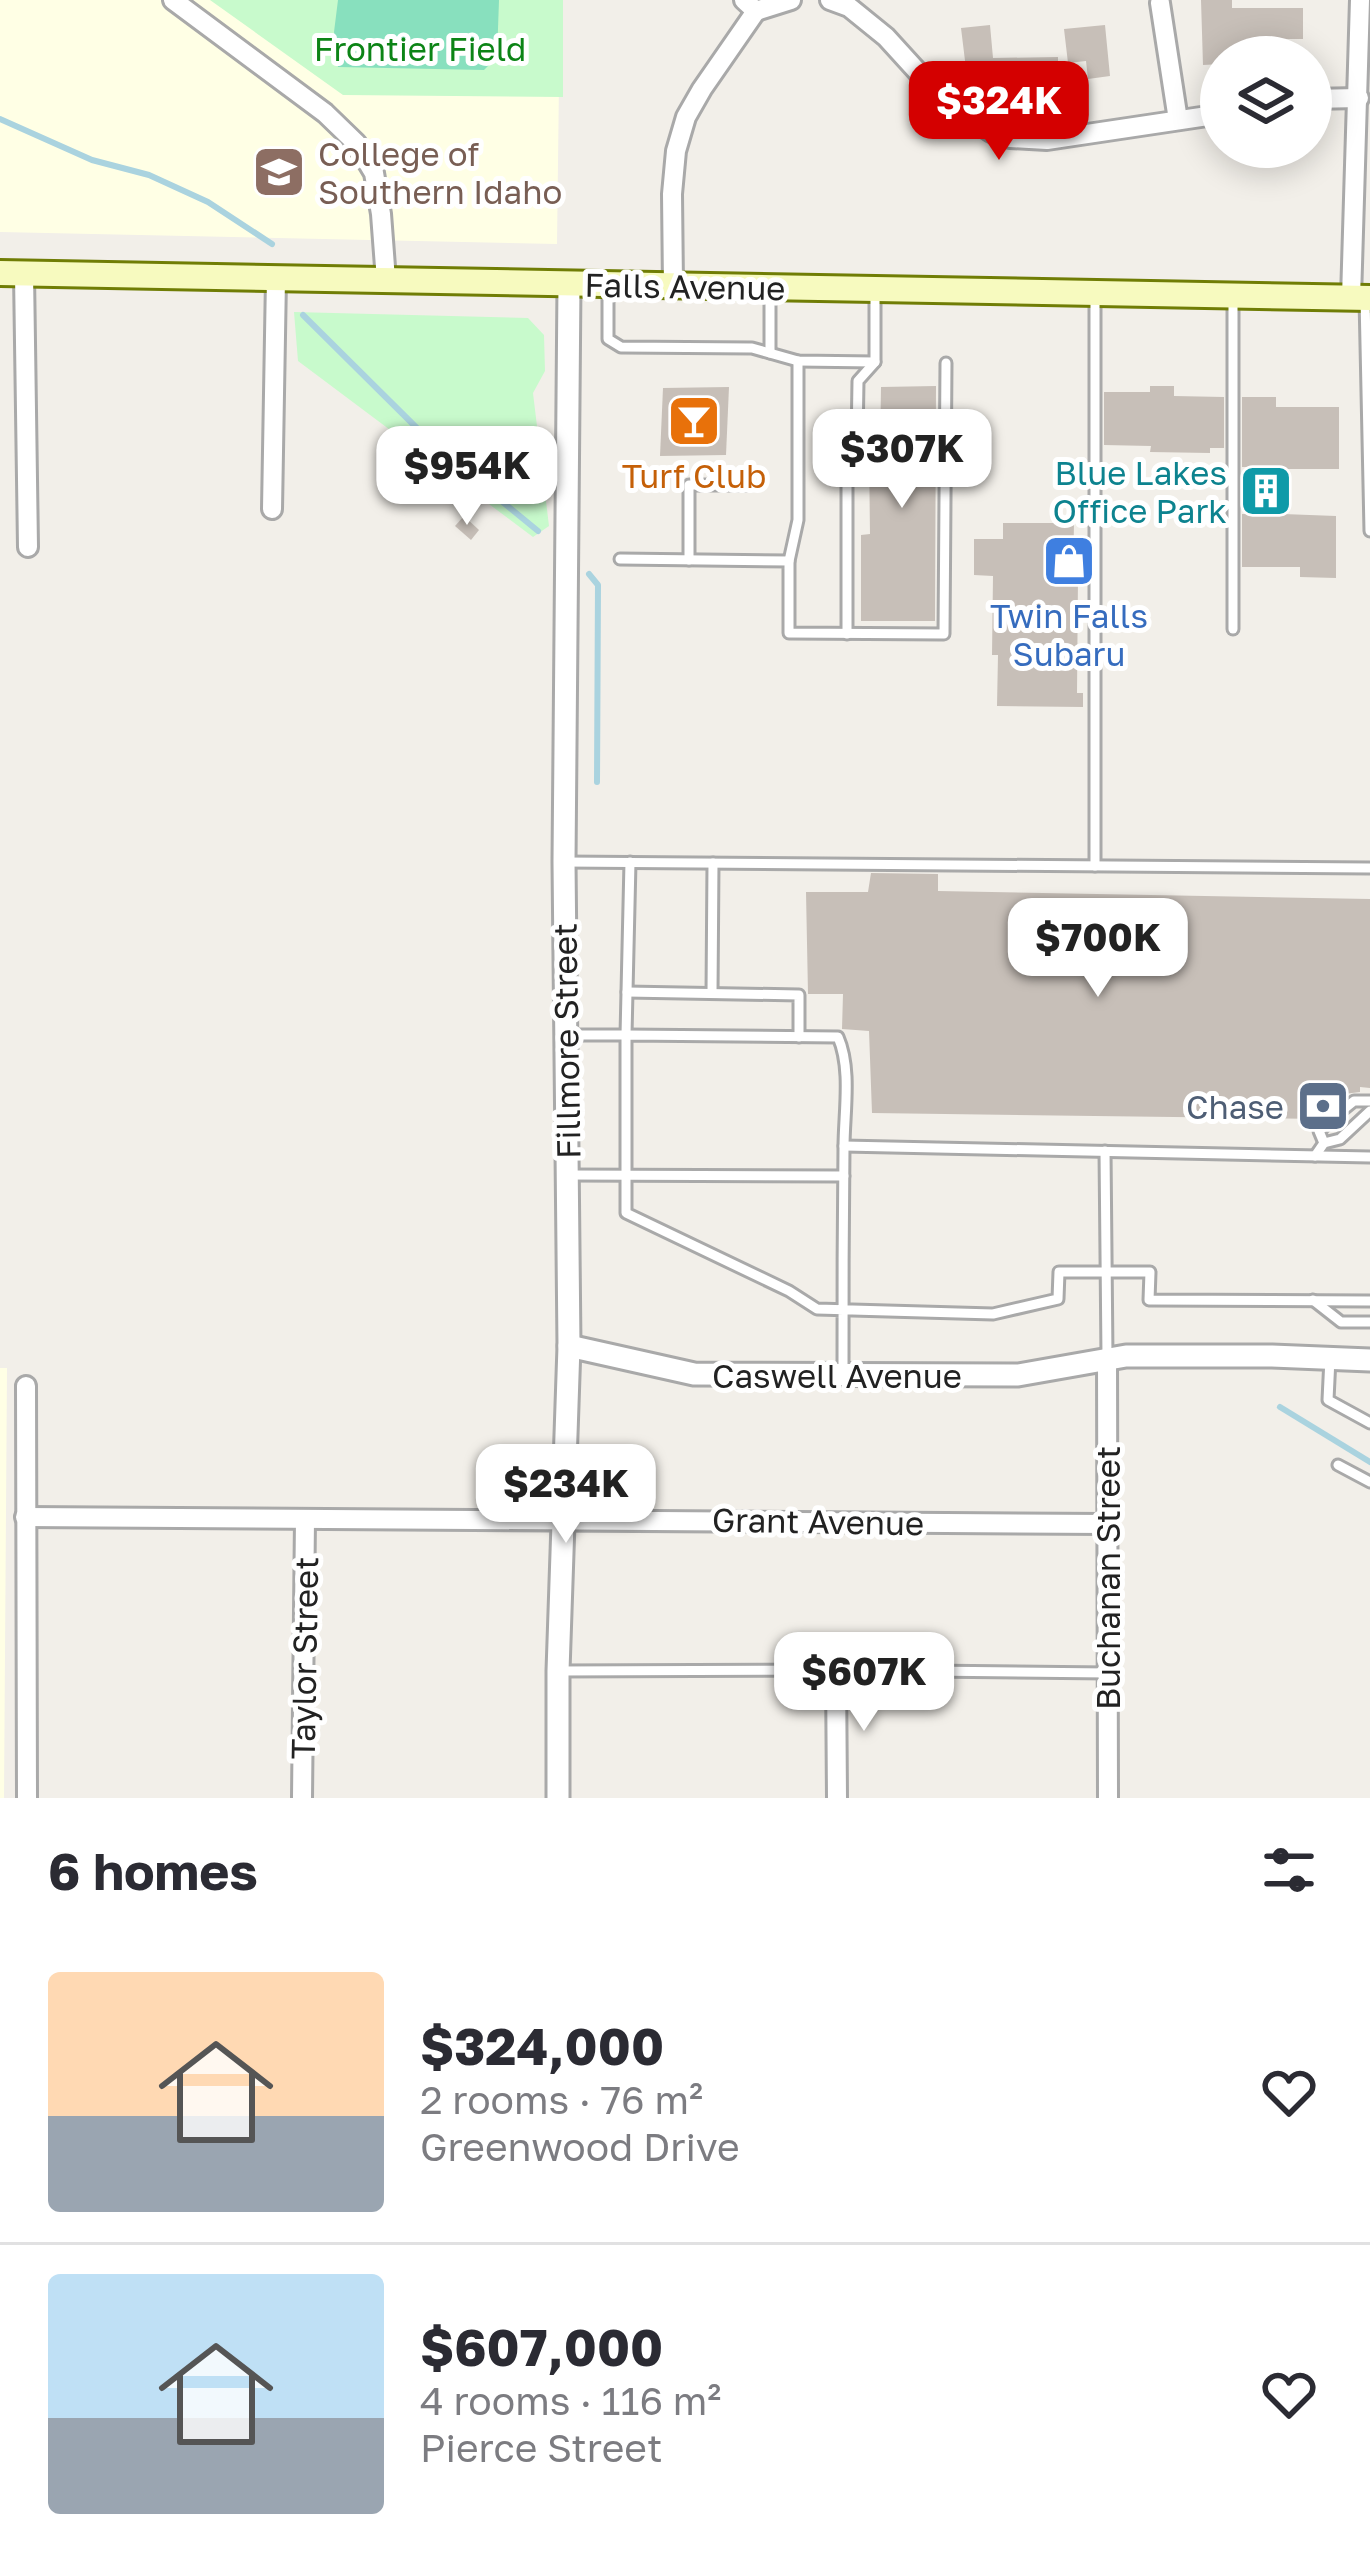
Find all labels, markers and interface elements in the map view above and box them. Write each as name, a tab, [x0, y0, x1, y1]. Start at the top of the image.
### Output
park label: Frontier Field	[314, 29, 526, 68]
map controls	[1200, 36, 1332, 168]
button: layers	[1200, 36, 1332, 168]
pin: $324K	[915, 61, 1083, 163]
text: $324K	[936, 76, 1062, 123]
place label: College of Southern Idaho	[318, 134, 562, 211]
school or university icon: College of Southern Idaho	[251, 144, 307, 200]
street label: Falls Avenue	[584, 265, 786, 307]
bar icon: Turf Club	[666, 393, 722, 449]
pin: $307K	[818, 409, 986, 511]
text: $307K	[840, 424, 964, 471]
pin: $954K	[383, 426, 551, 528]
text: $954K	[403, 441, 531, 488]
place label: Blue Lakes Office Park	[1052, 453, 1227, 530]
place label: Turf Club	[622, 456, 766, 495]
building icon: Blue Lakes Office Park	[1238, 463, 1294, 519]
shop icon: Twin Falls Subaru	[1041, 533, 1097, 589]
place label: Twin Falls Subaru	[990, 596, 1148, 673]
pin: $700K	[1014, 898, 1182, 1000]
text: $700K	[1035, 913, 1161, 960]
street label: Fillmore Street	[544, 923, 588, 1159]
bank icon: Chase	[1295, 1078, 1351, 1134]
place label: Chase	[1186, 1087, 1284, 1126]
street label: Caswell Avenue	[712, 1356, 962, 1395]
pin: $234K	[482, 1444, 650, 1546]
street label: Buchanan Street	[1088, 1446, 1127, 1710]
text: $234K	[503, 1459, 629, 1506]
street label: Grant Avenue	[711, 1500, 925, 1542]
street label: Taylor Street	[283, 1556, 325, 1760]
pin: $607K	[780, 1632, 948, 1734]
text: $607K	[801, 1647, 927, 1694]
icon: filters	[1256, 1837, 1322, 1903]
text: 6 homes	[48, 1840, 258, 1901]
text: $324,000	[420, 2015, 664, 2076]
icon: home	[144, 2020, 288, 2164]
icon: heart	[1256, 2059, 1322, 2125]
text: 2 rooms · 76 m²	[420, 2076, 703, 2123]
text: Greenwood Drive	[420, 2123, 740, 2170]
text: $607,000	[420, 2316, 663, 2377]
icon: home	[144, 2322, 288, 2466]
icon: heart	[1256, 2361, 1322, 2427]
text: 4 rooms · 116 m²	[420, 2377, 721, 2424]
text: Pierce Street	[420, 2424, 663, 2471]

